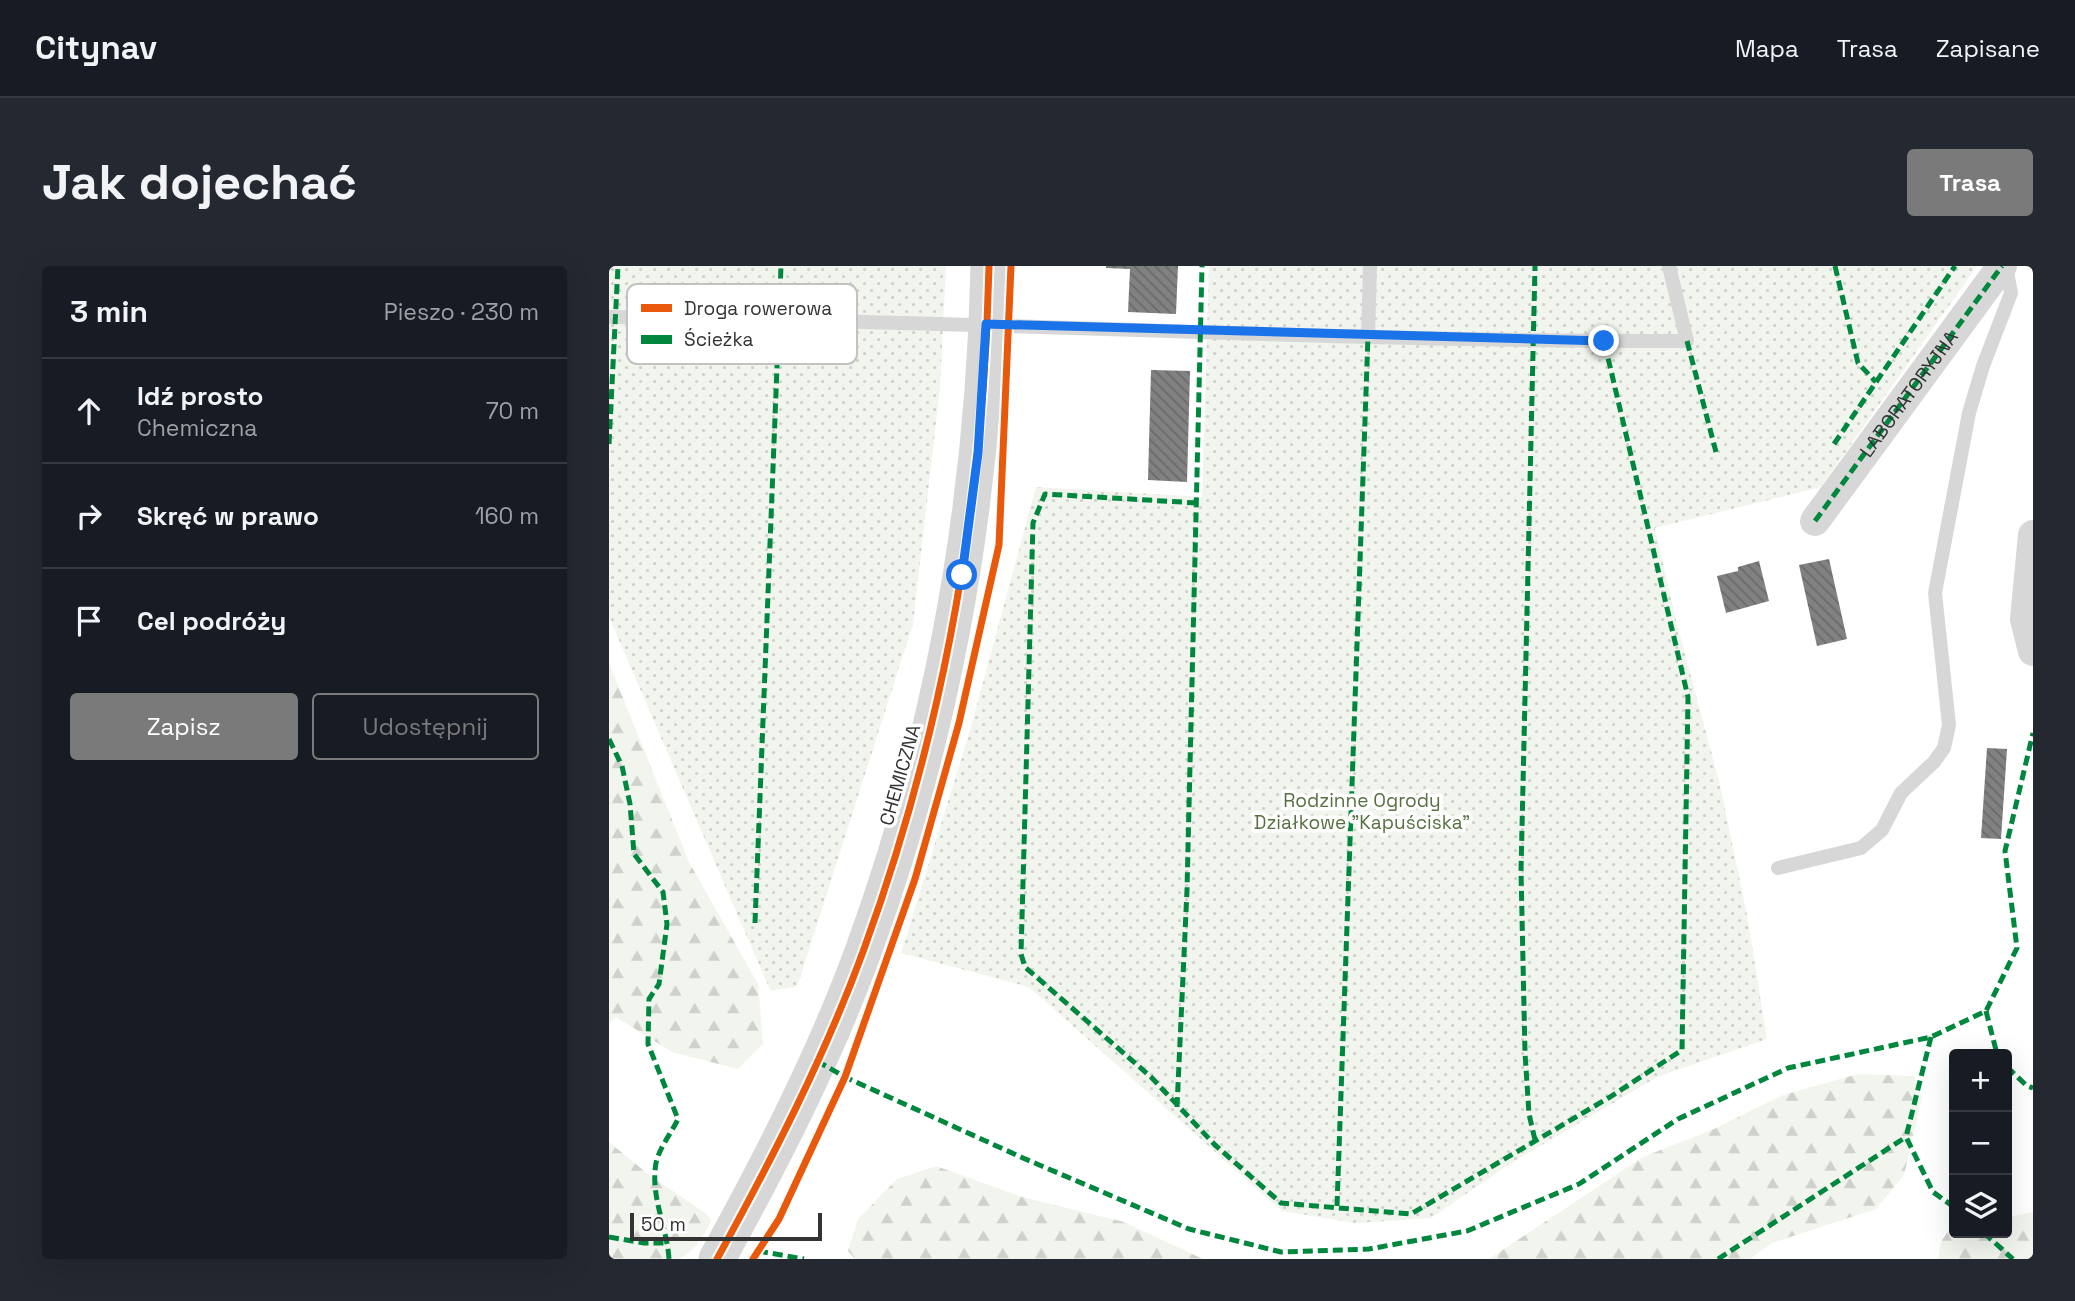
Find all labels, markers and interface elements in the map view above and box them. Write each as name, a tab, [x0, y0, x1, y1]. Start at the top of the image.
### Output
text: Citynav	[35, 27, 157, 69]
text: Mapa	[1735, 33, 1799, 64]
text: Trasa	[1837, 33, 1898, 64]
text: Zapisane	[1936, 33, 2040, 64]
button: Trasa	[1907, 149, 2033, 216]
text: Jak dojechać	[42, 151, 357, 213]
legend	[627, 284, 857, 364]
text: 3 min	[70, 292, 148, 331]
text: Droga rowerowa	[684, 296, 832, 321]
text: Pieszo · 230 m	[384, 297, 539, 327]
route end	[1588, 325, 1619, 356]
street label: LABORATORYJNA	[1854, 325, 1963, 462]
text: Ścieżka	[684, 327, 753, 352]
text: Idź prosto	[137, 379, 264, 413]
icon: ahead	[70, 392, 108, 430]
text: 70 m	[486, 396, 539, 426]
text: Chemiczna	[137, 413, 258, 443]
icon: right	[70, 497, 108, 535]
text: Skręć w prawo	[137, 499, 319, 533]
text: 160 m	[475, 501, 539, 531]
route start	[946, 559, 977, 590]
icon: arrive	[70, 602, 108, 640]
text: Cel podróży	[137, 604, 286, 638]
button: Zapisz	[70, 693, 298, 760]
button: Udostępnij	[312, 693, 539, 760]
street label: CHEMICZNA	[874, 722, 926, 828]
park label: Rodzinne Ogrody Działkowe "Kapuściska"	[1254, 788, 1470, 835]
map controls	[1949, 1049, 2012, 1238]
button: +	[1949, 1049, 2012, 1112]
button: −	[1949, 1112, 2012, 1175]
button: layers	[1949, 1175, 2012, 1238]
scale bar	[630, 1210, 823, 1242]
text: 50 m	[641, 1212, 686, 1237]

